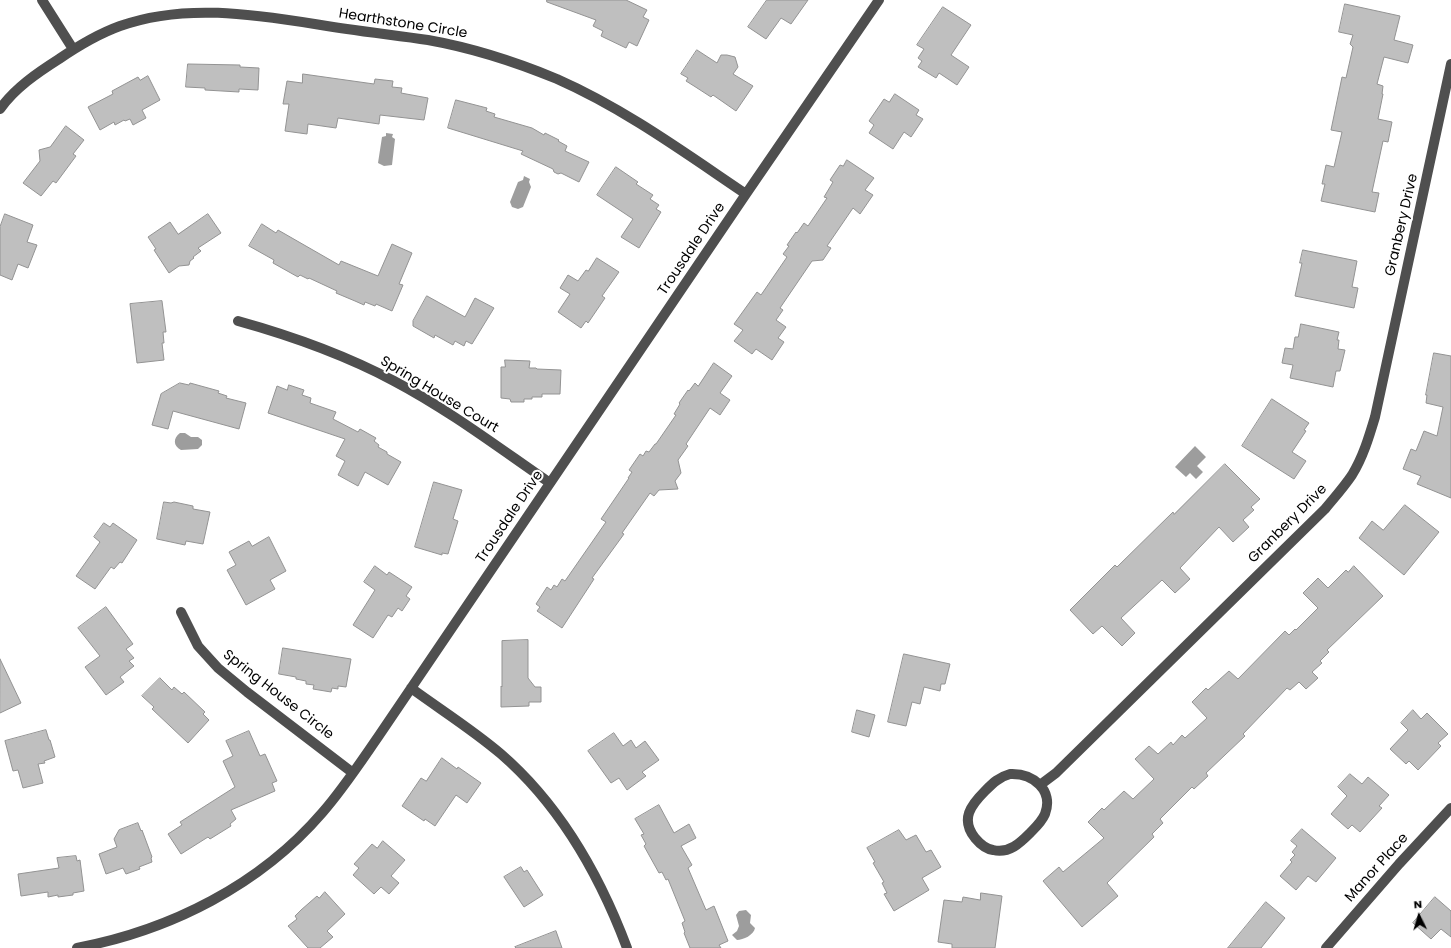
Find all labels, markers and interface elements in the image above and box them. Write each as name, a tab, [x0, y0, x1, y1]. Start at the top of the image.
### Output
street label: Hearthstone Circle	[338, 6, 468, 42]
street label: Granbery Drive	[1382, 172, 1422, 278]
street label: Trousdale Drive	[655, 200, 729, 298]
street label: Spring House Court	[377, 353, 501, 437]
street label: Trousdale Drive	[473, 468, 547, 566]
street label: Granbery Drive	[1245, 481, 1331, 567]
street label: Spring House Circle	[219, 647, 337, 743]
street label: Manor Place	[1342, 830, 1412, 906]
north arrow	[1399, 896, 1439, 936]
text: N	[1413, 896, 1423, 912]

